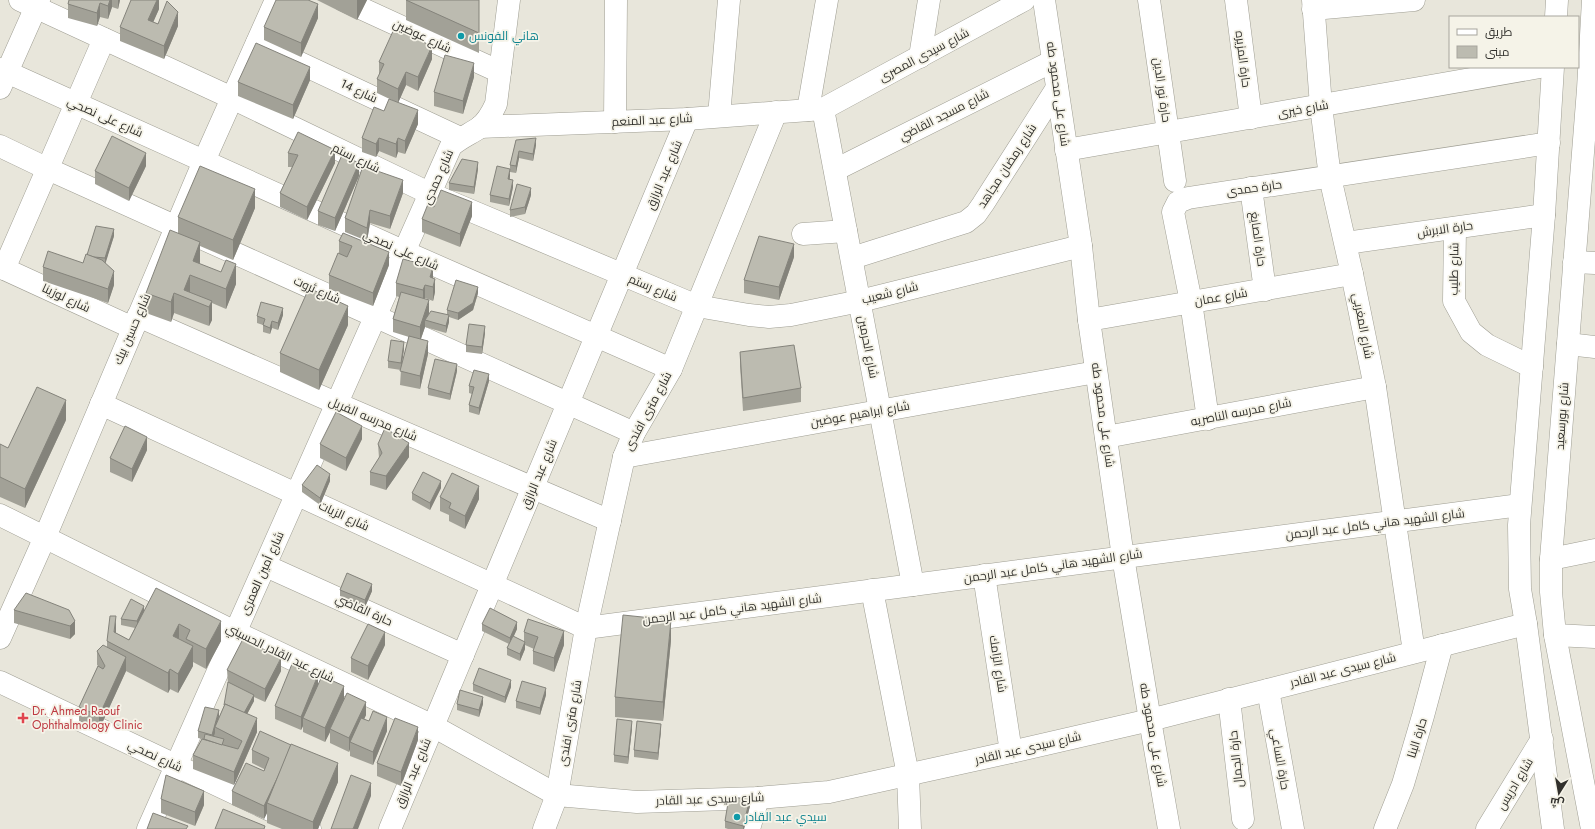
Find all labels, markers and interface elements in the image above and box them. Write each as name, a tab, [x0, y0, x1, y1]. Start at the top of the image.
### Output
street label: شارع عوضين	[390, 15, 454, 57]
legend	[1449, 16, 1579, 68]
text: طريق	[1485, 23, 1513, 41]
street label: شارع سيدى المصرى	[876, 24, 972, 86]
place label: هاني الفونس	[469, 27, 539, 46]
street label: حارة المزيره	[1231, 30, 1255, 88]
marker: هاني الفونس	[456, 31, 466, 41]
street label: شارع على محمود طه	[1042, 41, 1074, 148]
text: مبنى	[1485, 43, 1510, 61]
street label: حارة نور الدين	[1149, 56, 1175, 124]
street label: شارع 14	[337, 75, 381, 107]
street label: شارع مسجد القاضي	[896, 84, 993, 146]
street label: شارع على نصحي	[64, 92, 146, 143]
street label: شارع خيرى	[1276, 96, 1330, 122]
street label: شارع عبد المنعم	[611, 109, 693, 131]
street label: شارع رمضان مجاهد	[973, 120, 1041, 212]
street label: شارع عبد الرازق	[641, 137, 687, 213]
street label: شارع رستم	[329, 139, 383, 177]
street label: شارع حمدى	[418, 146, 458, 208]
street label: حارة حمدى	[1225, 175, 1283, 201]
street label: حارة الصايغ	[1245, 210, 1271, 268]
street label: حارة الابرش	[1416, 216, 1474, 242]
street label: شارع على نصحي	[360, 225, 442, 276]
street label: شارع طليب	[1445, 242, 1463, 296]
street label: شارع رستم	[626, 270, 680, 306]
street label: شارع ثروت	[291, 272, 343, 308]
street label: شارع شعيب	[860, 277, 920, 309]
street label: شارع لوزينا	[39, 279, 93, 317]
street label: شارع عمان	[1193, 283, 1249, 311]
street label: شارع حسين بيك	[109, 290, 155, 367]
street label: شارع المغربي	[1347, 292, 1378, 361]
street label: شارع الحرمين	[853, 314, 883, 380]
street label: شارع على محمود طه	[1087, 362, 1119, 469]
street label: شارع مترى افندى	[620, 368, 676, 454]
street label: شارع بورسعيد	[1551, 382, 1573, 450]
street label: شارع مدرسه الفريل	[326, 392, 420, 446]
street label: شارع مدرسه الناصريه	[1189, 393, 1293, 431]
street label: شارع ابراهيم عوضين	[809, 396, 911, 432]
street label: شارع عبد الرازق	[516, 436, 562, 512]
street label: شارع الزيات	[316, 496, 372, 536]
street label: شارع الشهيد هاني كامل عبد الرحمن	[1284, 504, 1466, 545]
street label: شارع أمين العمرى	[235, 528, 289, 618]
street label: شارع الشهيد هاني كامل عبد الرحمن	[962, 545, 1144, 588]
street label: حارة القاضي	[332, 589, 395, 631]
street label: شارع الشهيد هاني كامل عبد الرحمن	[641, 589, 823, 630]
street label: شارع عبد القادر الحسيني	[222, 619, 337, 688]
street label: شارع الزامك	[985, 634, 1011, 694]
street label: شارع سيدى عبد القادر	[1287, 648, 1398, 692]
street label: شارع مترى افندى	[554, 678, 586, 768]
street label: شارع على محمود طه	[1135, 682, 1171, 789]
place label: Dr. Ahmed Raouf Ophthalmology Clinic	[32, 702, 143, 734]
marker: Dr. Ahmed Raouf Ophthalmology Clinic	[17, 712, 29, 724]
street label: حارة البنا	[1402, 716, 1432, 760]
street label: شارع سيدى عبد القادر	[972, 727, 1083, 769]
street label: حارة الساعي	[1265, 727, 1294, 791]
street label: حارة الجمال	[1224, 730, 1248, 788]
street label: شارع عبد الرازق	[390, 735, 436, 811]
street label: شارع نصحي	[124, 736, 185, 777]
street label: شارع ادريس	[1492, 754, 1538, 814]
north arrow	[1539, 773, 1579, 813]
street label: شارع سيدى عبد القادر	[655, 788, 765, 810]
text: ش	[1549, 794, 1566, 812]
place label: سيدي عبد القادر	[744, 808, 827, 827]
marker: سيدي عبد القادر	[732, 812, 742, 822]

